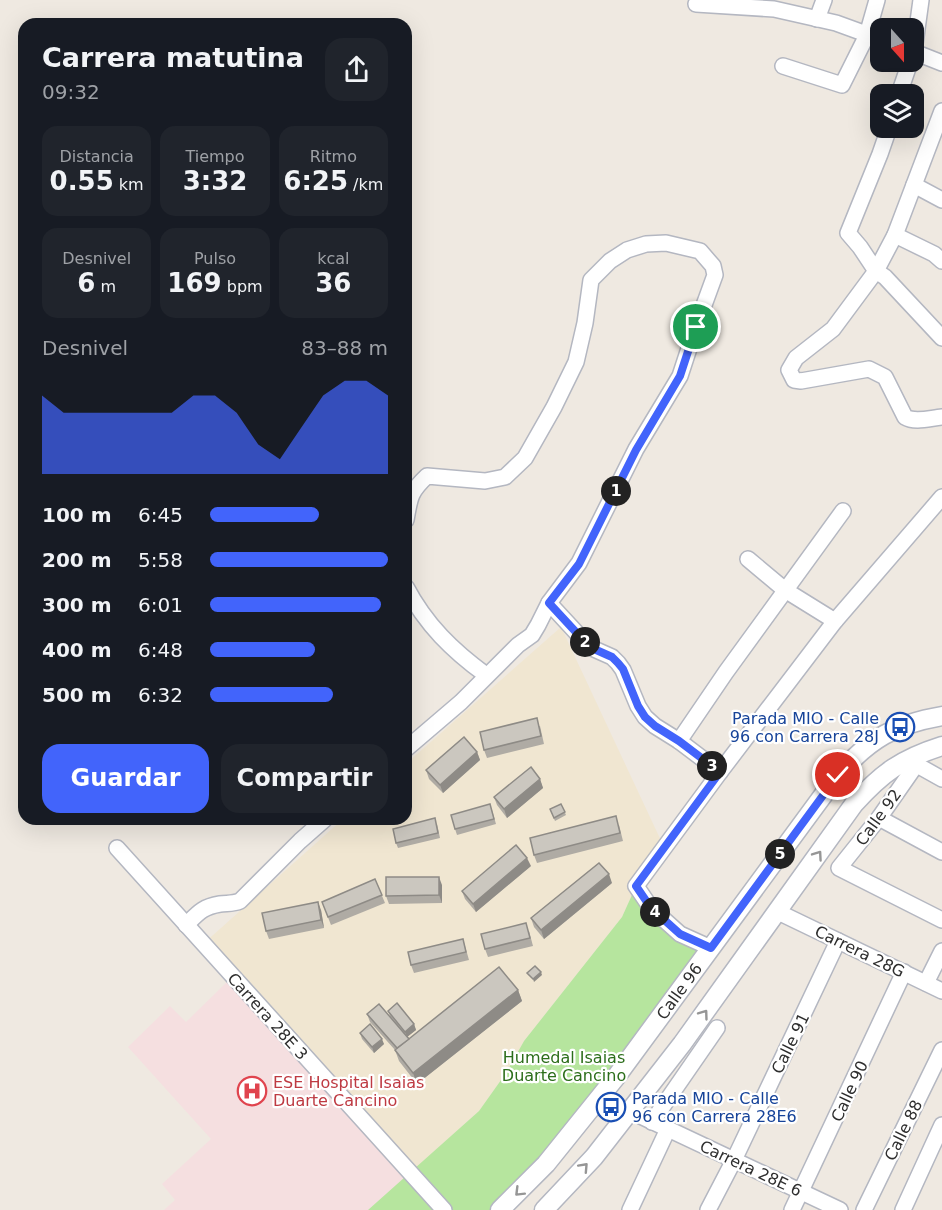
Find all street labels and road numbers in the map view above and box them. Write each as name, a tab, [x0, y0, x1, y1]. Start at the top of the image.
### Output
street label: Calle 92	[852, 785, 905, 849]
street label: Carrera 28G	[812, 922, 908, 981]
street label: Calle 96	[653, 959, 706, 1023]
street label: Carrera 28E 3	[224, 969, 312, 1064]
street label: Calle 91	[768, 1010, 813, 1077]
street label: Calle 90	[827, 1058, 872, 1125]
street label: Calle 88	[881, 1097, 926, 1164]
street label: Carrera 28E 6	[697, 1136, 805, 1200]

